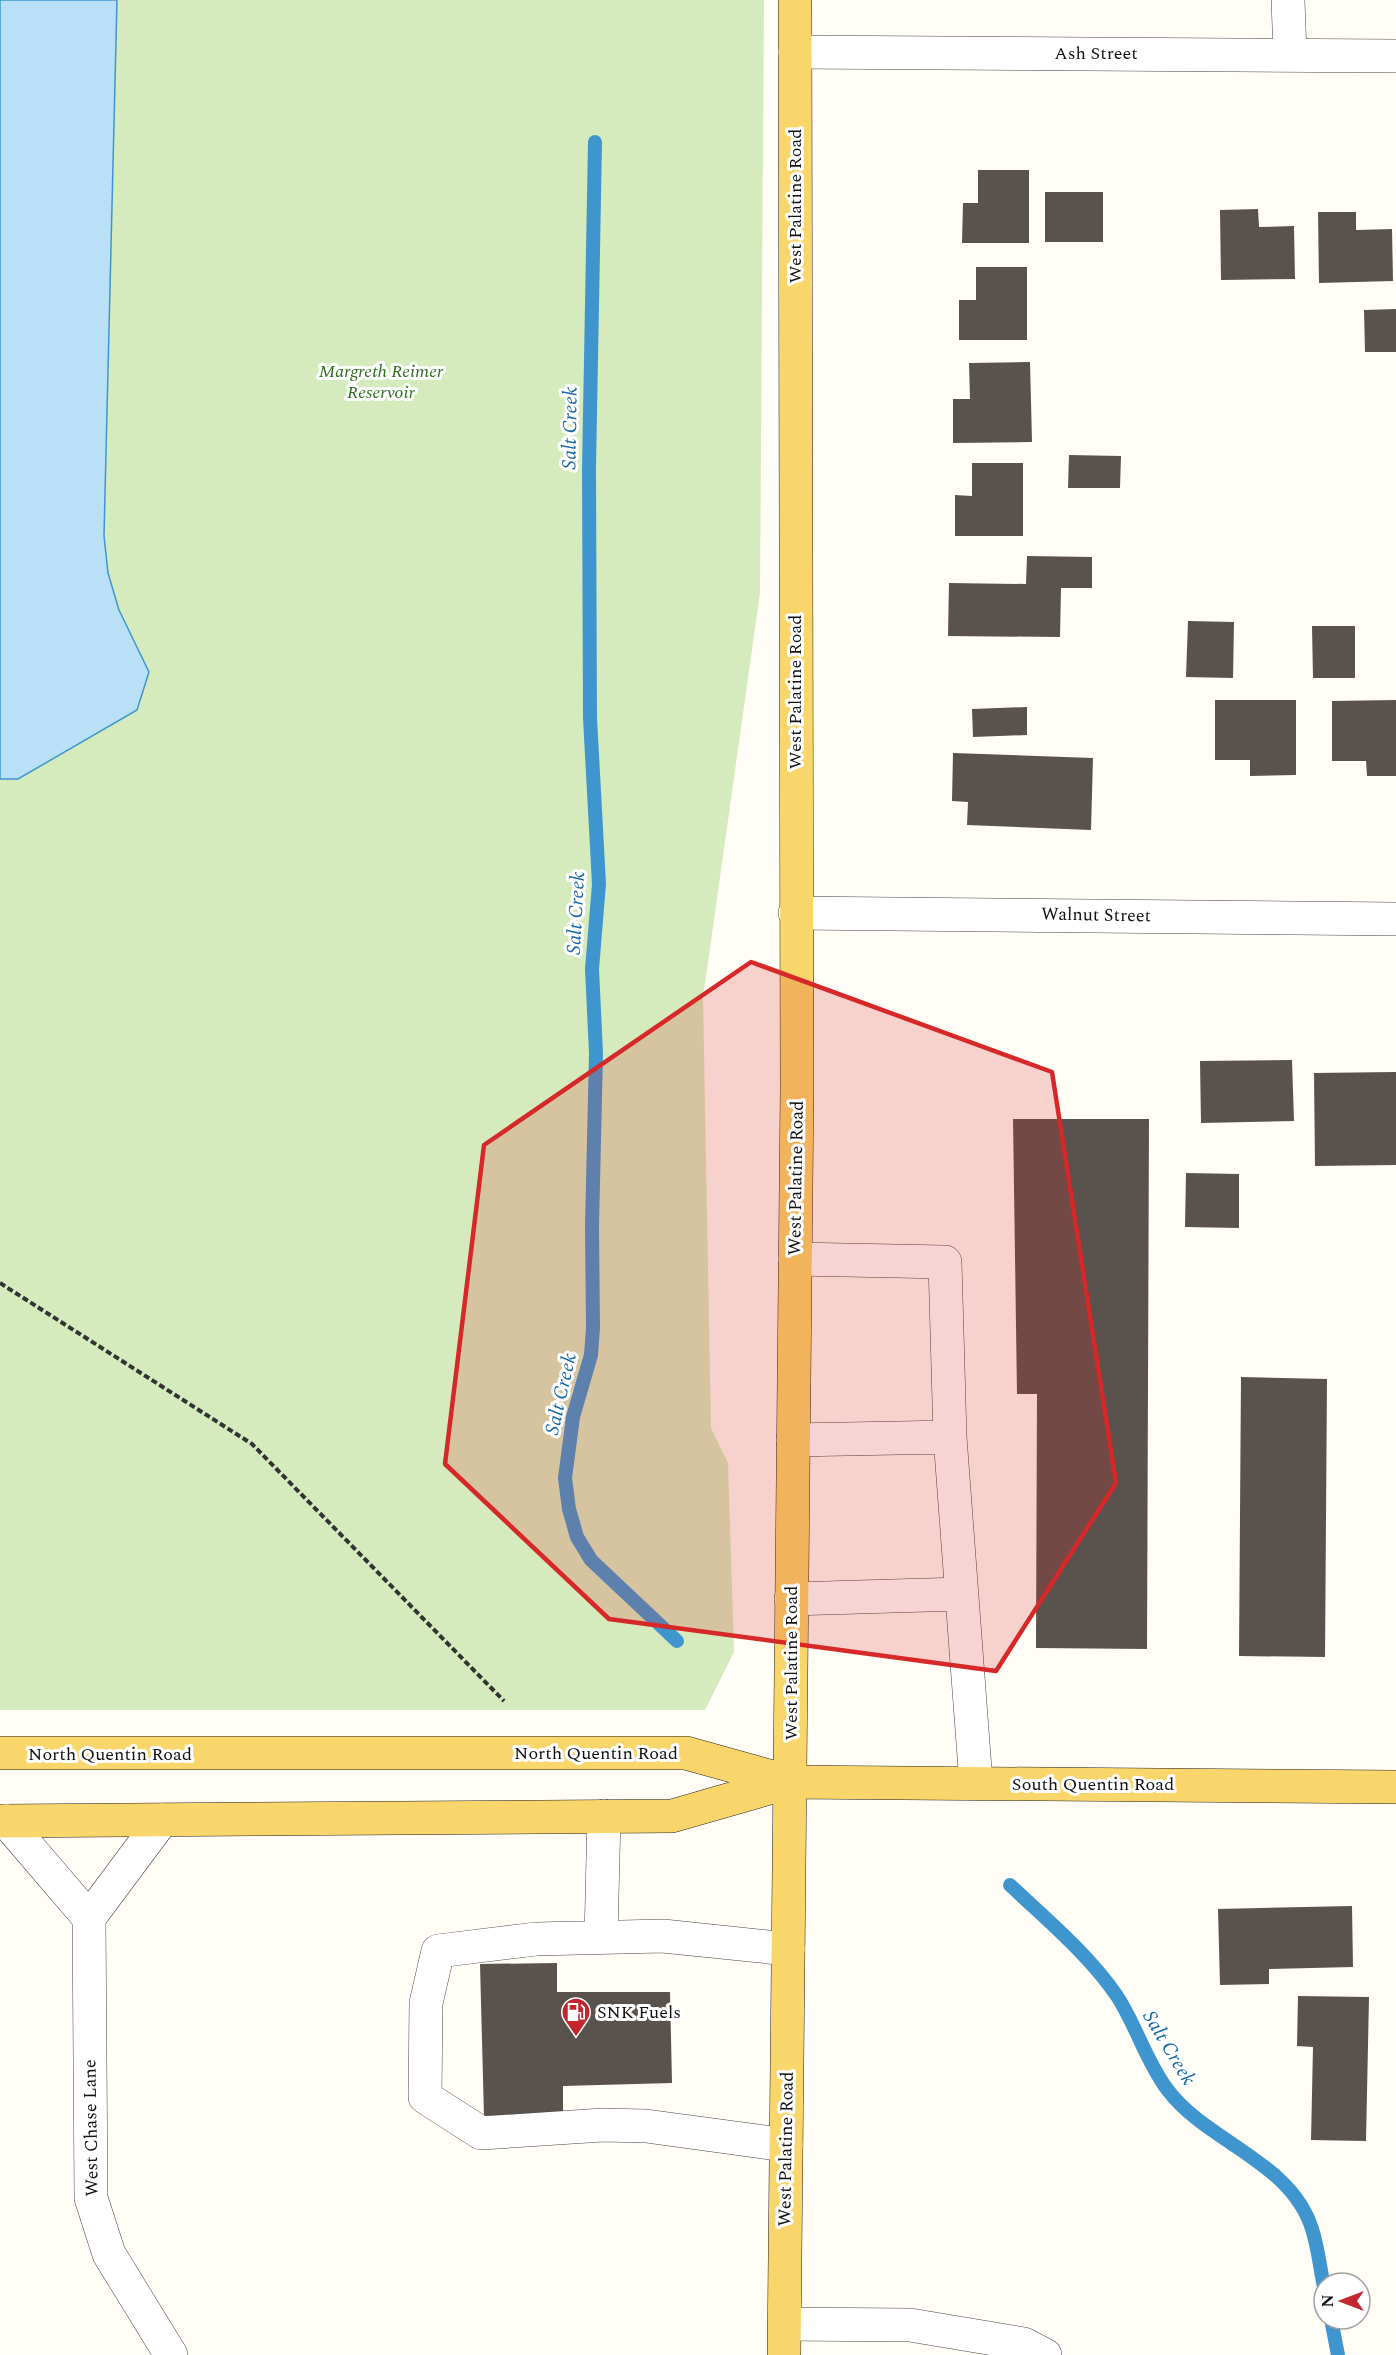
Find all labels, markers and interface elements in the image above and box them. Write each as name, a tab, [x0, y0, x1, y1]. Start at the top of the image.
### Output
street label: Ash Street	[1054, 40, 1138, 67]
street label: West Palatine Road	[782, 129, 809, 283]
park label: Margreth Reimer Reservoir	[319, 358, 444, 406]
water label: Salt Creek	[554, 386, 586, 470]
street label: West Palatine Road	[782, 615, 809, 769]
water label: Salt Creek	[559, 870, 593, 955]
street label: Walnut Street	[1041, 901, 1151, 929]
street label: West Palatine Road	[781, 1100, 811, 1256]
water label: Salt Creek	[537, 1350, 585, 1438]
street label: West Palatine Road	[778, 1586, 805, 1740]
street label: North Quentin Road	[514, 1740, 678, 1767]
street label: North Quentin Road	[28, 1741, 192, 1768]
street label: South Quentin Road	[1012, 1771, 1174, 1798]
fuel station icon: SNK Fuels	[560, 1996, 592, 2038]
place label: SNK Fuels	[597, 1999, 681, 2026]
water label: Salt Creek	[1135, 2005, 1204, 2092]
street label: West Chase Lane	[76, 2059, 106, 2197]
street label: West Palatine Road	[771, 2071, 801, 2227]
north arrow	[1312, 2271, 1372, 2331]
text: N	[1316, 2294, 1340, 2308]

